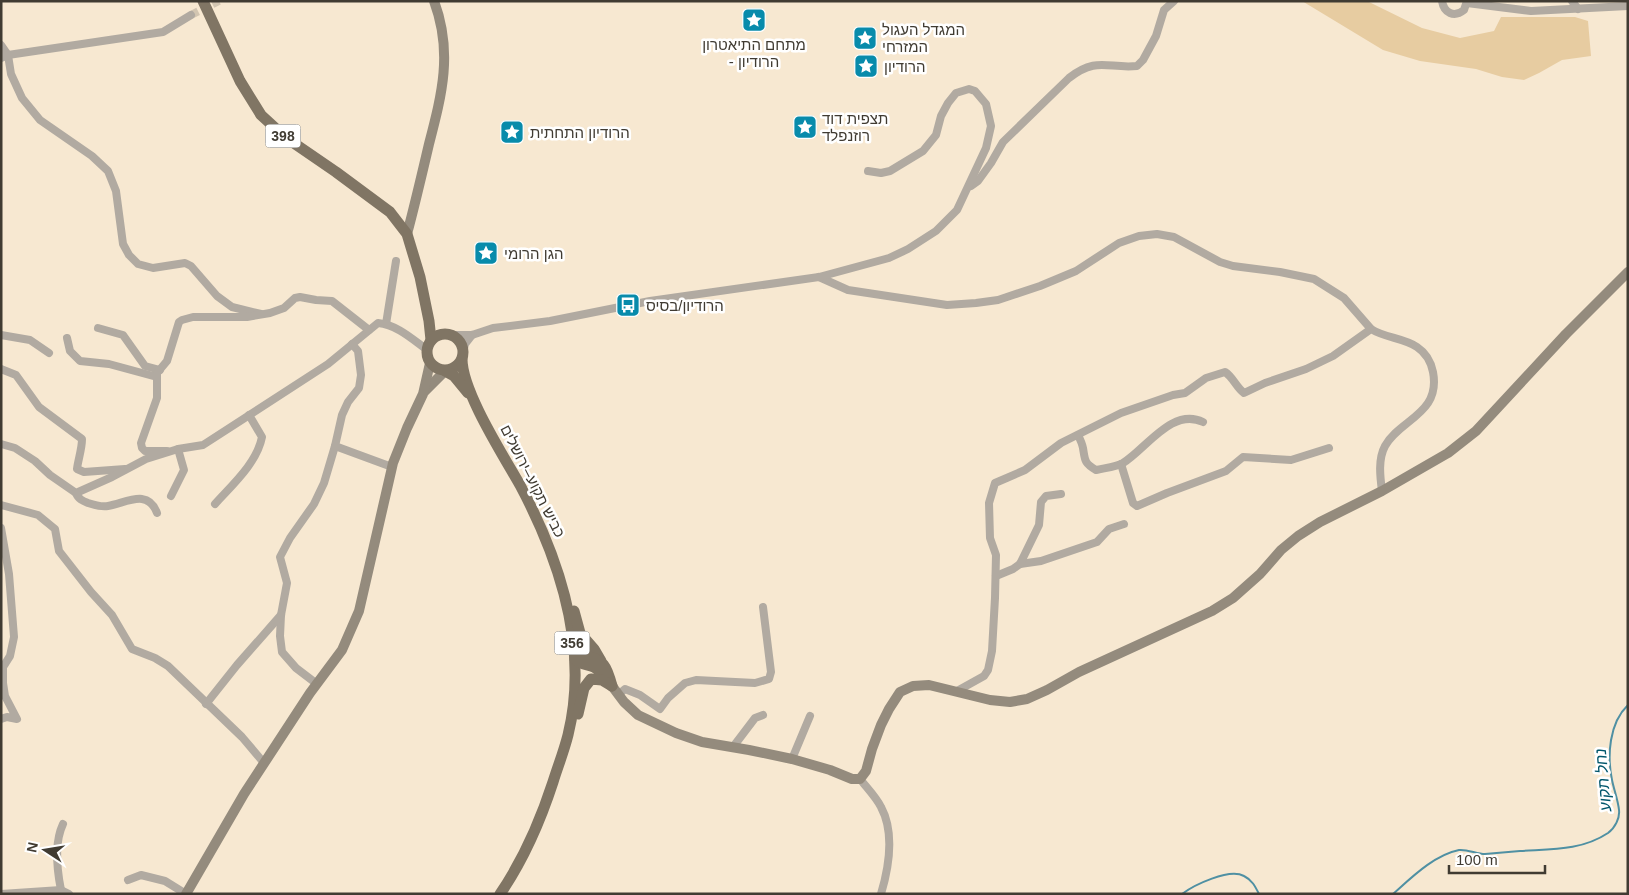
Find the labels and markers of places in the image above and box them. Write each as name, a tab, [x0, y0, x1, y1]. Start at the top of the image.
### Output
place icon: מתחם התיאטרון - הרודיון	[741, 7, 767, 33]
place label: המגדל העגול המזרחי	[882, 21, 965, 55]
place icon: המגדל העגול המזרחי	[852, 25, 878, 51]
place label: מתחם התיאטרון - הרודיון	[702, 36, 806, 70]
place icon: הרודיון	[853, 53, 879, 79]
place label: הרודיון	[884, 58, 925, 75]
place label: תצפית דוד רוזנפלד	[822, 110, 888, 144]
place icon: תצפית דוד רוזנפלד	[792, 114, 818, 140]
place icon: הרודיון התחתית	[499, 119, 525, 145]
place label: הרודיון התחתית	[530, 124, 630, 141]
place icon: הגן הרומי	[473, 240, 499, 266]
place label: הגן הרומי	[504, 245, 564, 262]
bus stop icon: הרודיון/בסיס	[615, 292, 641, 318]
place label: הרודיון/בסיס	[646, 297, 724, 314]

